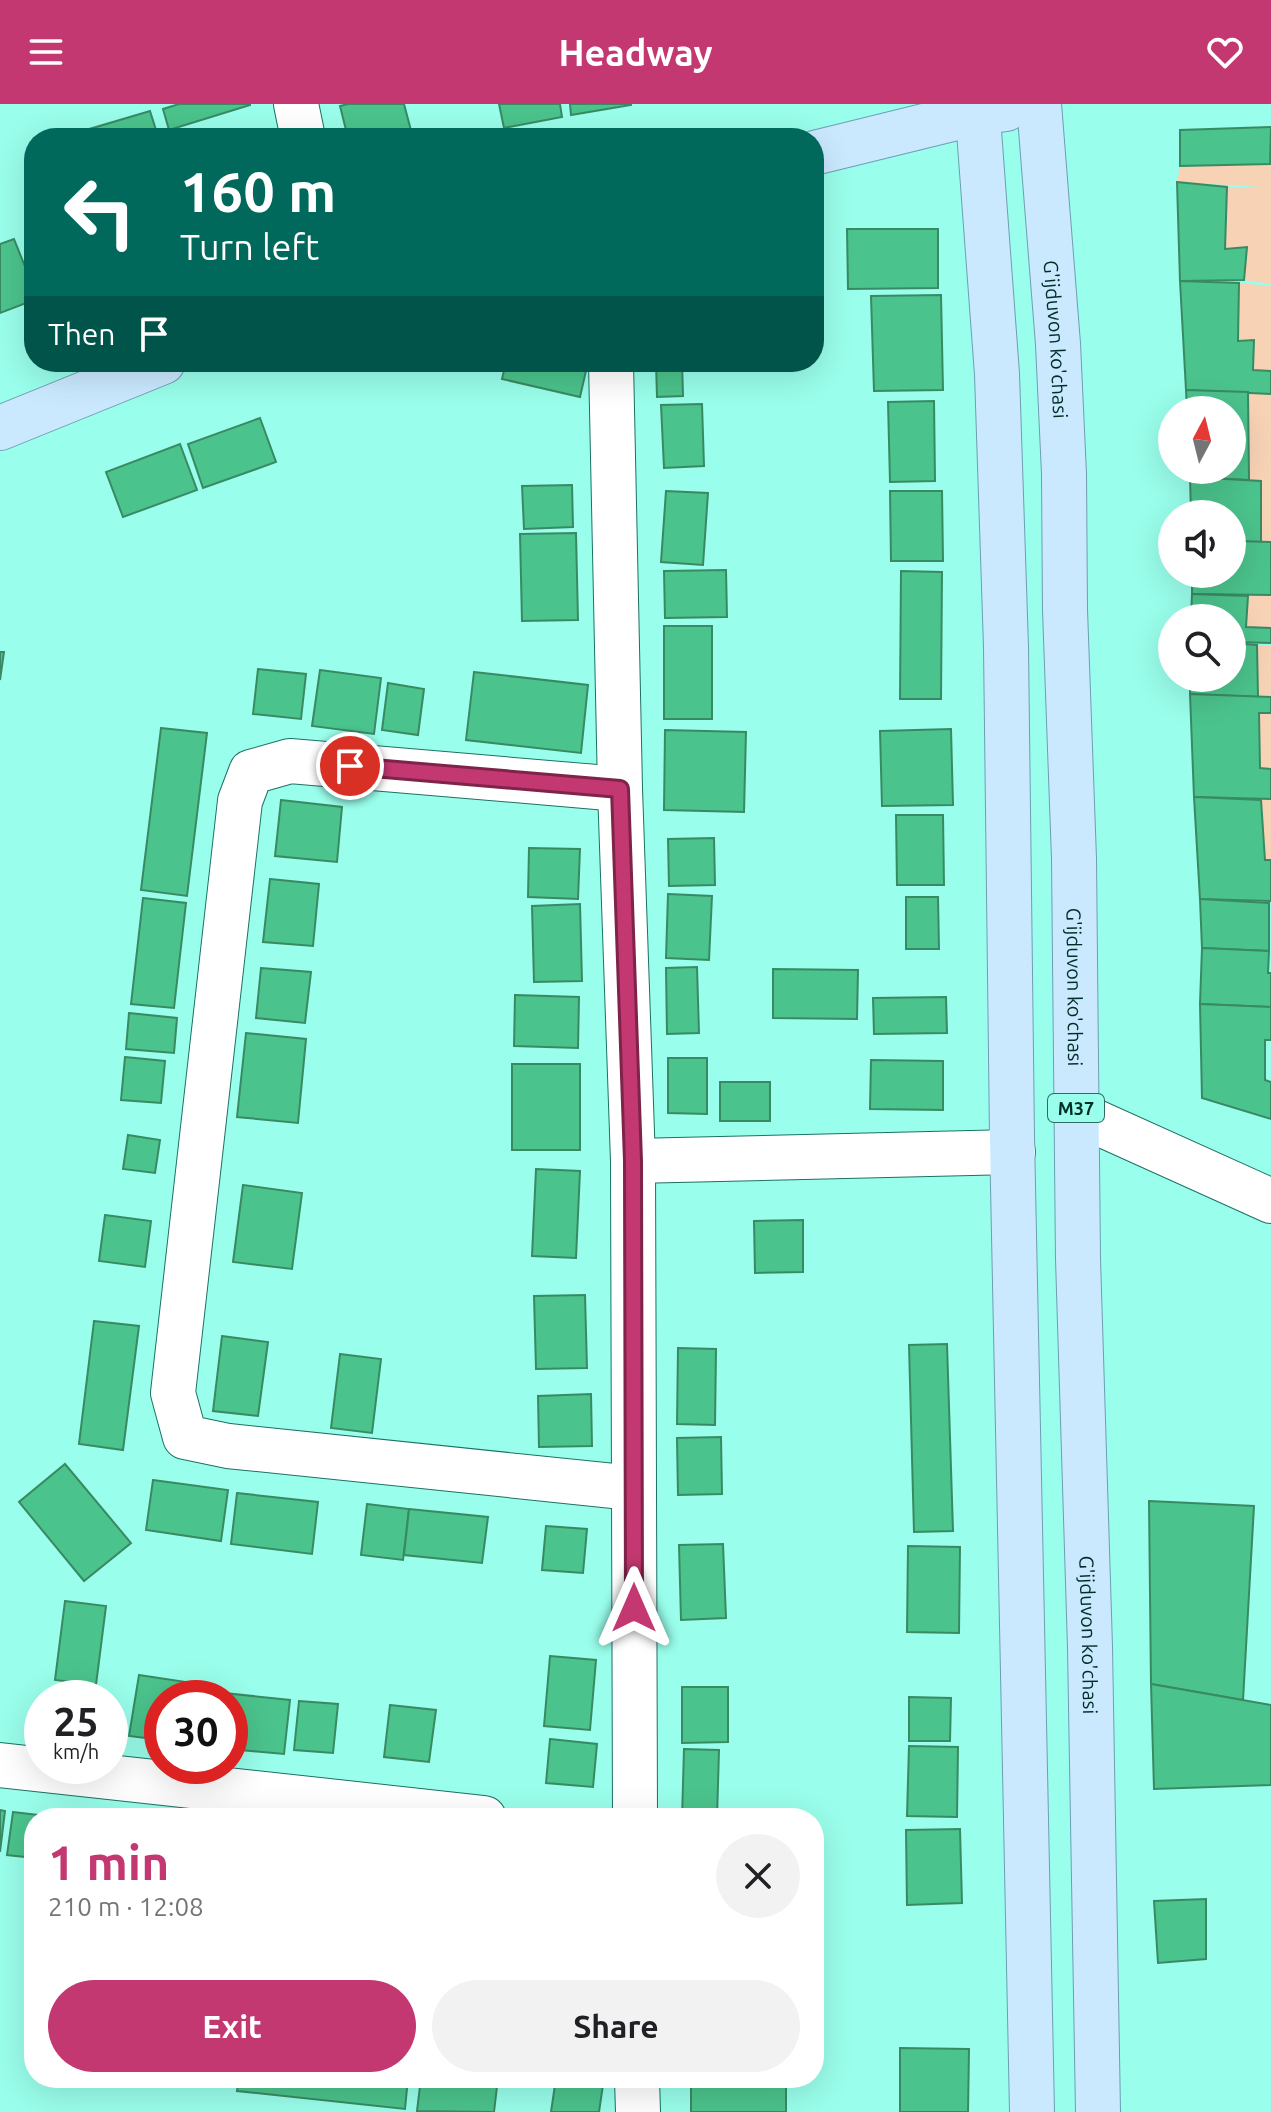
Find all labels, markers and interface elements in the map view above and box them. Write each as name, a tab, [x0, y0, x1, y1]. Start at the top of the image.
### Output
icon: menu	[24, 30, 68, 74]
icon: heart	[1203, 30, 1247, 74]
text: Headway	[558, 32, 713, 73]
icon: left	[48, 160, 152, 264]
text: 160 m	[180, 160, 336, 223]
text: Turn left	[180, 226, 319, 267]
street label: G'ijduvon ko'chasi	[1040, 259, 1073, 419]
icon: arrive	[132, 312, 176, 356]
text: Then	[48, 317, 116, 351]
north arrow	[1158, 396, 1246, 484]
map controls	[1158, 396, 1246, 692]
button: sound	[1158, 500, 1246, 588]
button: search	[1158, 604, 1246, 692]
pin	[316, 732, 384, 800]
icon: arrive	[328, 744, 372, 788]
street label: G'ijduvon ko'chasi	[1063, 907, 1088, 1066]
road number: M37	[1048, 1094, 1104, 1122]
street label: G'ijduvon ko'chasi	[1076, 1555, 1103, 1714]
position arrow	[592, 1566, 676, 1650]
speed limit sign: 30	[144, 1680, 248, 1784]
text: 25	[53, 1699, 99, 1744]
text: km/h	[53, 1740, 99, 1763]
button: close	[716, 1834, 800, 1918]
text: 1 min	[48, 1835, 169, 1889]
text: 210 m · 12:08	[48, 1892, 204, 1921]
button: Exit	[48, 1980, 416, 2072]
button: Share	[432, 1980, 800, 2072]

